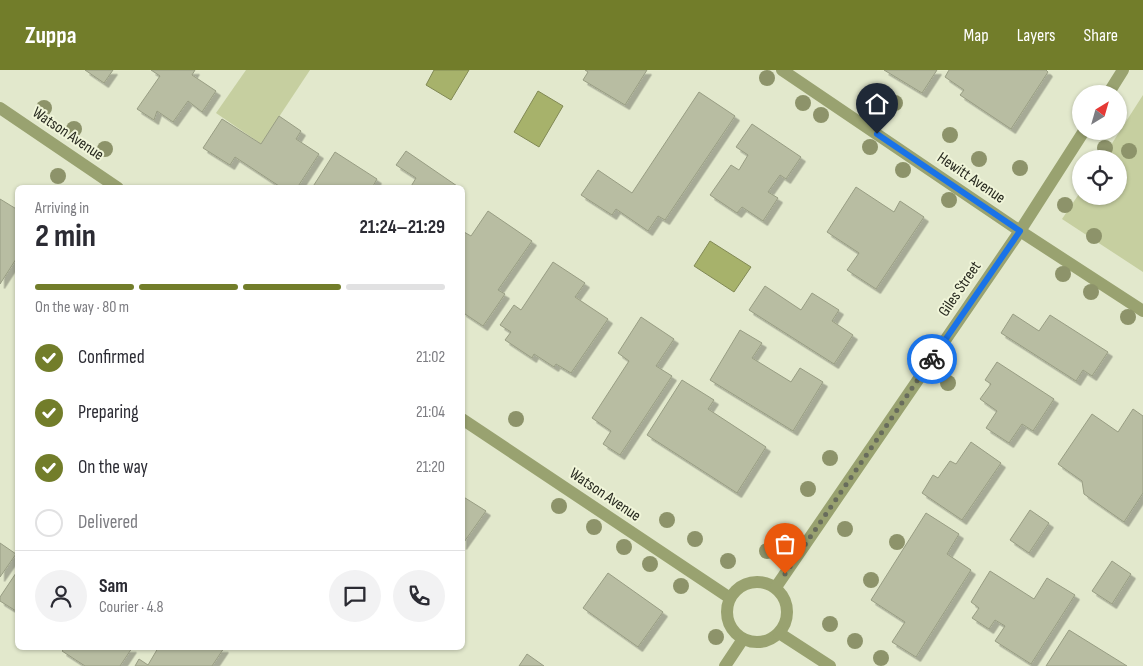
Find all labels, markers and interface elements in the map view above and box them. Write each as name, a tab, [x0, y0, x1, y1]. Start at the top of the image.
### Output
text: Zuppa	[25, 21, 76, 50]
text: Map	[964, 25, 989, 46]
text: Layers	[1017, 25, 1056, 46]
text: Share	[1084, 25, 1118, 46]
pin	[856, 83, 898, 134]
north arrow	[1072, 85, 1128, 140]
map controls	[1072, 85, 1127, 205]
icon: home	[863, 90, 891, 118]
street label: Watson Avenue	[29, 103, 107, 165]
street label: Hewitt Avenue	[933, 148, 1009, 208]
button: locate	[1072, 150, 1127, 205]
text: Arriving in	[35, 199, 89, 218]
text: 21:24–21:29	[359, 216, 445, 239]
text: 2 min	[35, 217, 96, 256]
street label: Giles Street	[935, 258, 985, 320]
text: On the way · 80 m	[35, 298, 129, 317]
courier	[907, 334, 957, 384]
icon: check	[35, 344, 63, 372]
icon: bike	[918, 345, 946, 373]
text: Confirmed	[78, 346, 145, 369]
text: 21:02	[416, 348, 445, 367]
icon: check	[35, 399, 63, 427]
text: Preparing	[78, 401, 139, 424]
text: 21:04	[416, 403, 445, 422]
icon: check	[35, 454, 63, 482]
text: On the way	[78, 456, 148, 479]
text: 21:20	[416, 458, 445, 477]
street label: Watson Avenue	[566, 464, 644, 526]
text: Delivered	[78, 511, 138, 534]
pin	[764, 523, 806, 574]
icon: bag	[771, 530, 799, 558]
button: person	[35, 570, 87, 622]
button: chat	[329, 570, 381, 622]
button: phone	[393, 570, 445, 622]
text: Sam	[99, 575, 128, 598]
text: Courier · 4.8	[99, 598, 163, 617]

